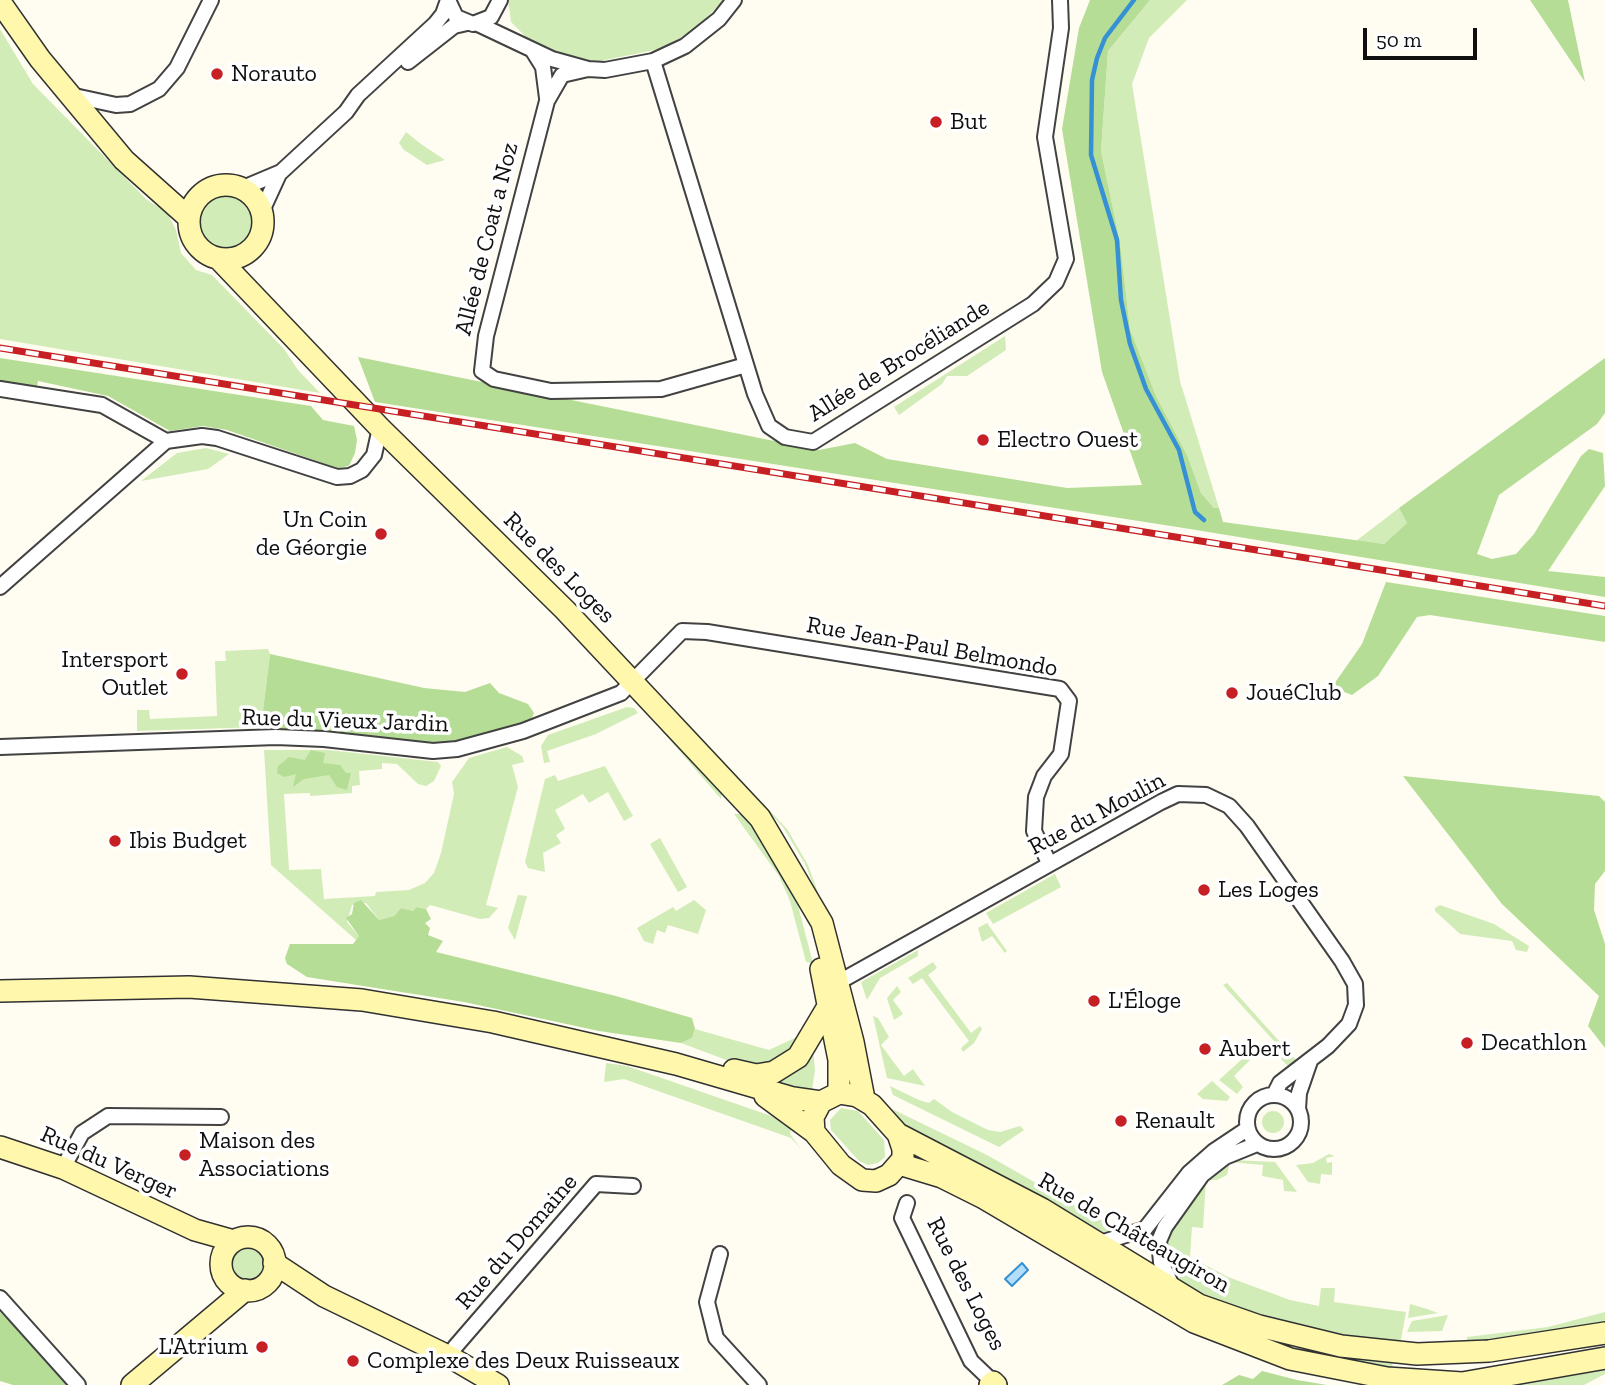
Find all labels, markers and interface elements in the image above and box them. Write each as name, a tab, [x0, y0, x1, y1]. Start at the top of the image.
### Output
scale bar	[1367, 14, 1481, 58]
text: 50 m	[1376, 27, 1422, 52]
place label: Norauto	[231, 60, 317, 88]
marker: Norauto	[209, 66, 225, 82]
place label: But	[950, 108, 987, 136]
marker: But	[928, 114, 944, 130]
street label: Allée de Coat a Noz	[449, 140, 525, 338]
street label: Allée de Brocéliande	[803, 294, 995, 428]
place label: Electro Ouest	[997, 426, 1138, 454]
marker: Electro Ouest	[975, 432, 991, 448]
place label: Un Coin de Géorgie	[256, 506, 367, 562]
street label: Rue des Loges	[497, 506, 621, 630]
marker: Un Coin de Géorgie	[373, 526, 389, 542]
street label: Rue Jean-Paul Belmondo	[804, 611, 1060, 683]
place label: Intersport Outlet	[61, 646, 168, 702]
marker: Intersport Outlet	[174, 666, 190, 682]
place label: JouéClub	[1246, 679, 1342, 707]
marker: JouéClub	[1224, 685, 1240, 701]
street label: Rue du Vieux Jardin	[241, 703, 449, 739]
street label: Rue du Moulin	[1024, 766, 1170, 862]
place label: Ibis Budget	[129, 827, 247, 855]
marker: Ibis Budget	[107, 833, 123, 849]
place label: Les Loges	[1218, 876, 1319, 904]
marker: Les Loges	[1196, 882, 1212, 898]
place label: L'Éloge	[1108, 987, 1181, 1015]
marker: L'Éloge	[1086, 993, 1102, 1009]
place label: Decathlon	[1481, 1029, 1587, 1057]
place label: Aubert	[1219, 1035, 1291, 1063]
marker: Decathlon	[1459, 1035, 1475, 1051]
marker: Aubert	[1197, 1041, 1213, 1057]
place label: Renault	[1135, 1107, 1215, 1135]
marker: Renault	[1113, 1113, 1129, 1129]
street label: Rue du Verger	[36, 1120, 182, 1206]
place label: Maison des Associations	[199, 1127, 329, 1183]
marker: Maison des Associations	[177, 1147, 193, 1163]
street label: Rue de Châteaugiron	[1033, 1166, 1235, 1300]
street label: Rue du Domaine	[450, 1168, 584, 1316]
street label: Rue des Loges	[920, 1213, 1012, 1355]
place label: L'Atrium	[159, 1333, 248, 1361]
marker: L'Atrium	[254, 1339, 270, 1355]
place label: Complexe des Deux Ruisseaux	[367, 1347, 679, 1375]
marker: Complexe des Deux Ruisseaux	[345, 1353, 361, 1369]

